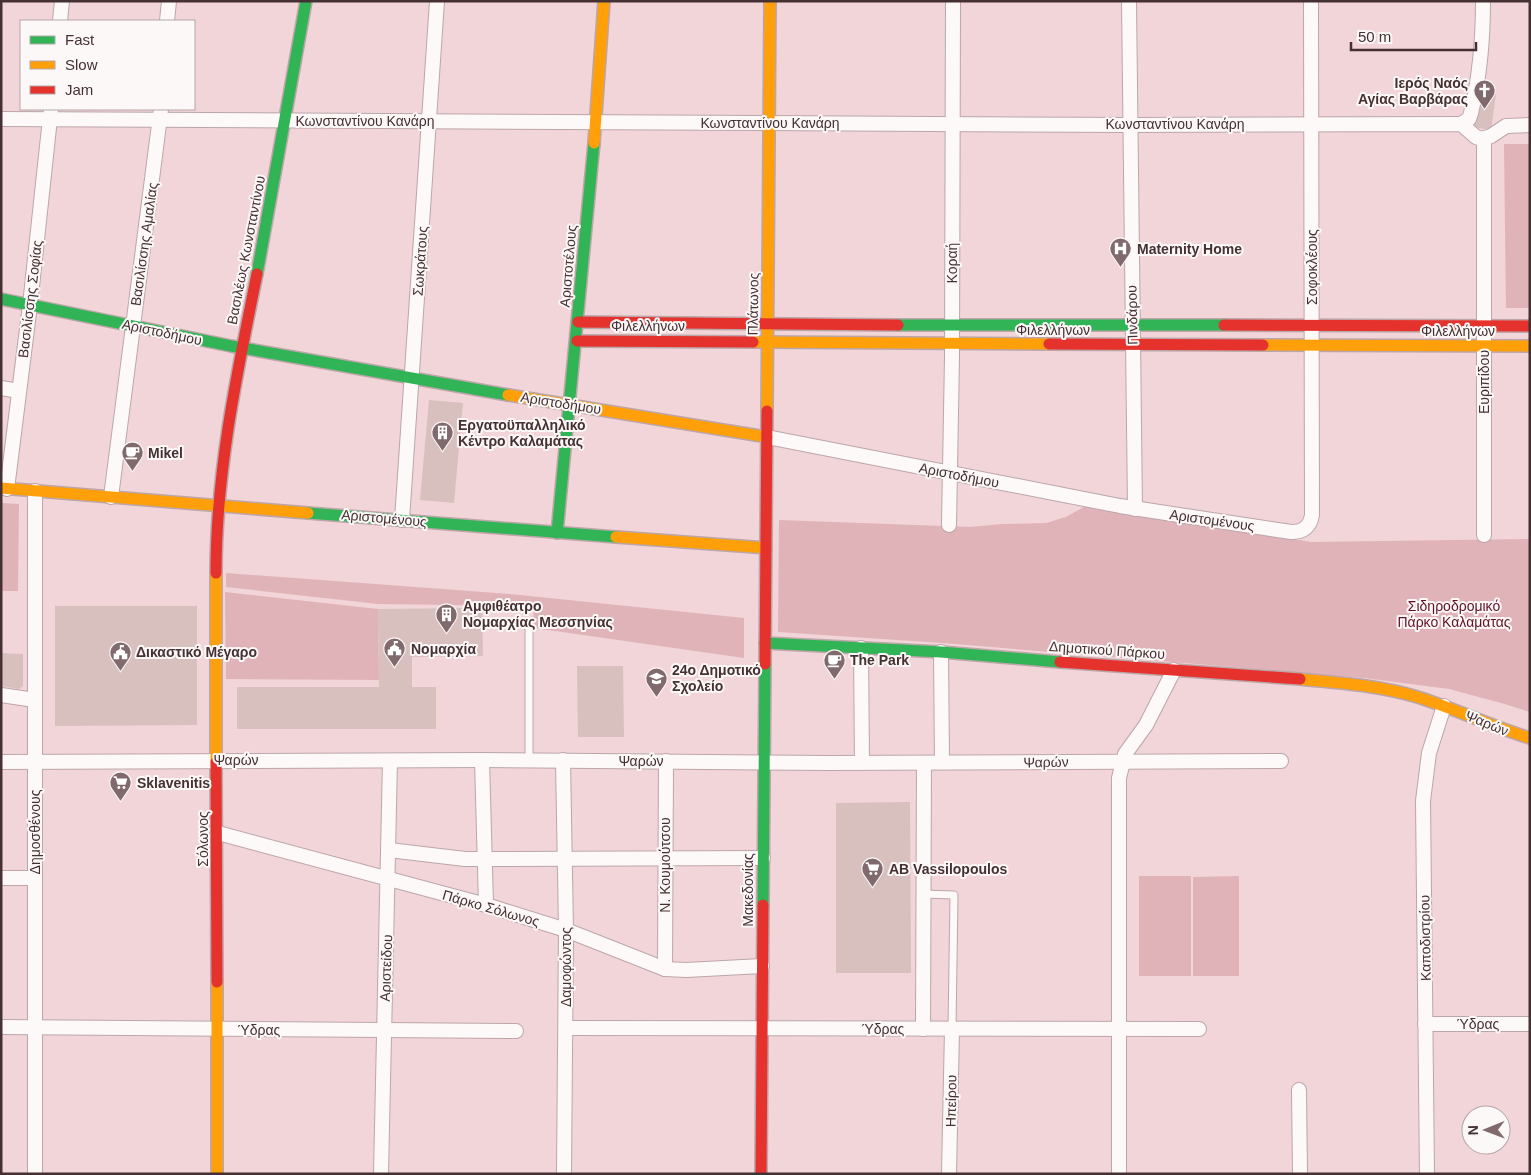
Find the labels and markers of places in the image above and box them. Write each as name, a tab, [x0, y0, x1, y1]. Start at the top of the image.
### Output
place label: Ιερός Ναός Αγίας Βαρβάρας	[1358, 75, 1468, 107]
church icon: Ιερός Ναός Αγίας Βαρβάρας	[1472, 79, 1496, 110]
hospital icon: Maternity Home	[1109, 237, 1133, 268]
place label: Maternity Home	[1137, 241, 1242, 257]
place label: Εργατοϋπαλληλικό Κέντρο Καλαμάτας	[458, 417, 586, 449]
building icon: Εργατοϋπαλληλικό Κέντρο Καλαμάτας	[430, 421, 454, 452]
cafe icon: Mikel	[120, 441, 144, 472]
place label: Mikel	[148, 445, 183, 461]
place label: Αμφιθέατρο Νομαρχίας Μεσσηνίας	[463, 598, 613, 630]
building icon: Αμφιθέατρο Νομαρχίας Μεσσηνίας	[435, 602, 459, 633]
public building icon: Νομαρχία	[383, 637, 407, 668]
public building icon: Δικαστικό Μέγαρο	[108, 640, 132, 671]
place label: Νομαρχία	[411, 641, 476, 657]
place label: Δικαστικό Μέγαρο	[136, 644, 257, 660]
cafe icon: The Park	[822, 648, 846, 679]
place label: The Park	[850, 652, 909, 668]
place label: 24ο Δημοτικό Σχολείο	[672, 662, 761, 694]
school or university icon: 24ο Δημοτικό Σχολείο	[644, 666, 668, 697]
supermarket icon: Sklavenitis	[109, 771, 133, 802]
place label: Sklavenitis	[137, 775, 210, 791]
supermarket icon: AB Vassilopoulos	[861, 857, 885, 888]
place label: AB Vassilopoulos	[889, 861, 1007, 877]

